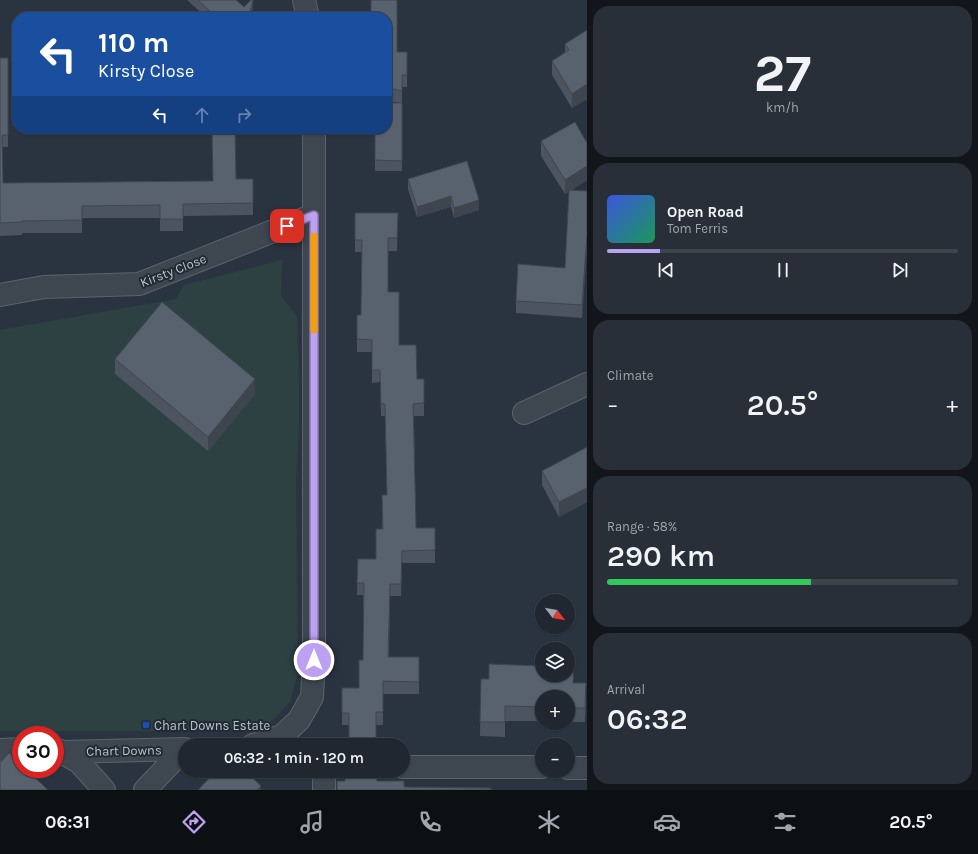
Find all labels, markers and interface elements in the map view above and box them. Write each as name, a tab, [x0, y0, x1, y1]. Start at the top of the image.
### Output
text: 110 m	[98, 26, 169, 59]
icon: left	[32, 28, 84, 80]
text: 27	[754, 43, 811, 104]
text: Kirsty Close	[98, 60, 194, 82]
text: km/h	[766, 100, 799, 115]
icon: left	[149, 104, 171, 126]
icon: ahead	[191, 104, 213, 126]
icon: right	[233, 104, 255, 126]
text: Open Road	[667, 203, 744, 221]
pin	[270, 209, 304, 243]
icon: arrive	[276, 215, 298, 237]
text: Tom Ferris	[667, 221, 728, 236]
street label: Kirsty Close	[138, 251, 209, 290]
icon: previous	[655, 259, 677, 281]
icon: pause	[772, 259, 794, 281]
icon: next	[889, 259, 911, 281]
text: Climate	[607, 368, 653, 383]
text: 20.5°	[747, 387, 818, 423]
text: −	[607, 392, 619, 418]
text: +	[946, 392, 958, 418]
text: Range · 58%	[607, 519, 677, 534]
text: 290 km	[607, 538, 715, 574]
north arrow	[535, 594, 575, 634]
map controls	[535, 594, 575, 778]
position arrow	[293, 639, 335, 681]
button: layers	[535, 642, 575, 682]
text: Arrival	[607, 682, 645, 697]
button: +	[535, 690, 575, 730]
text: 06:32	[607, 701, 688, 737]
place label: Chart Downs Estate	[154, 718, 271, 733]
marker: Chart Downs Estate	[141, 720, 151, 730]
speed limit sign: 30	[12, 726, 64, 778]
button: −	[535, 738, 575, 778]
street label: Chart Downs	[86, 742, 162, 759]
text: 06:32 · 1 min · 120 m	[224, 749, 364, 767]
icon: directions	[180, 808, 208, 836]
icon: music	[298, 808, 326, 836]
icon: phone	[416, 808, 444, 836]
icon: climate	[535, 808, 563, 836]
icon: car	[653, 808, 681, 836]
icon: filters	[771, 808, 799, 836]
text: 06:31	[45, 811, 90, 833]
text: 20.5°	[889, 811, 933, 833]

